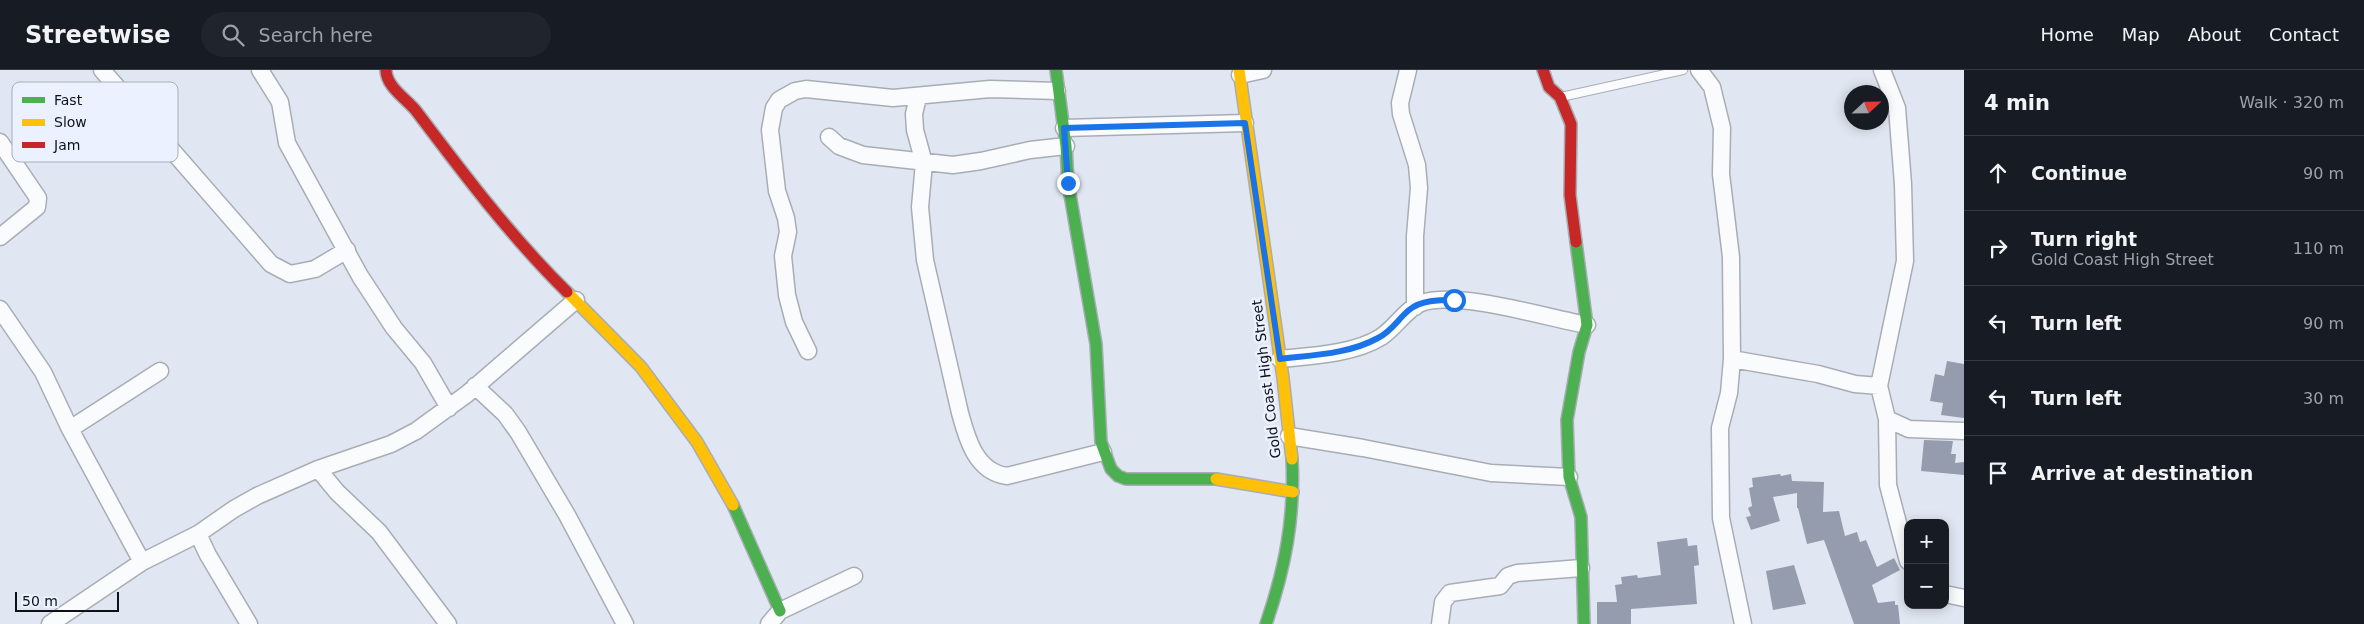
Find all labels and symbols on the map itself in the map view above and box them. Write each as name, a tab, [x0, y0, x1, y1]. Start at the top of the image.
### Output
legend	[12, 82, 178, 162]
north arrow	[1844, 85, 1889, 130]
text: Fast	[54, 92, 83, 108]
text: Slow	[54, 114, 87, 130]
text: Jam	[53, 137, 80, 153]
route end	[1057, 172, 1080, 195]
route start	[1443, 289, 1466, 312]
street label: Gold Coast High Street	[1248, 298, 1284, 459]
scale bar	[15, 589, 119, 612]

